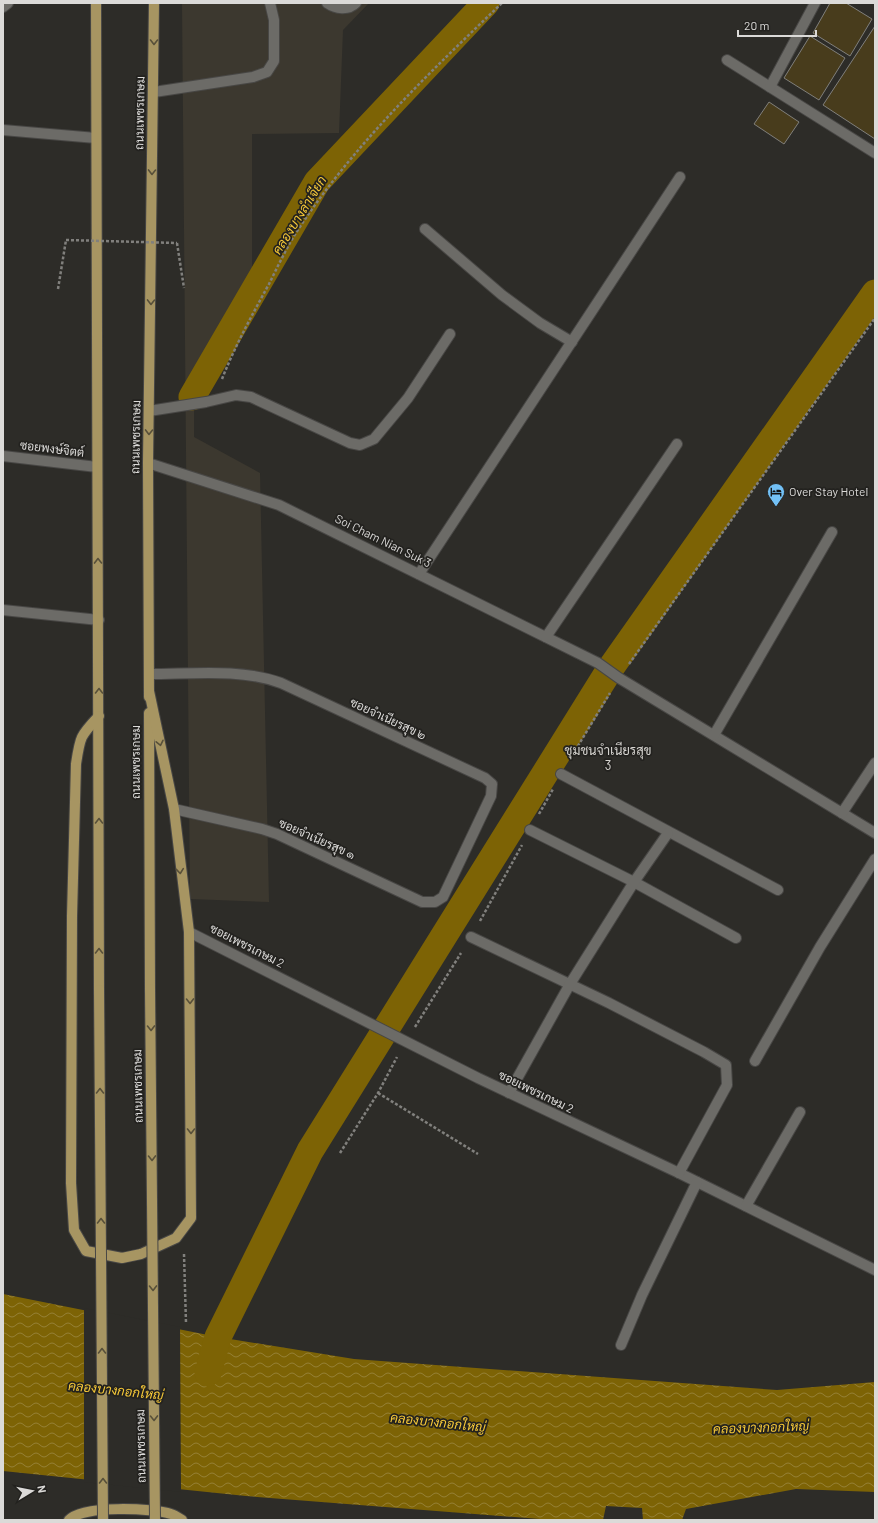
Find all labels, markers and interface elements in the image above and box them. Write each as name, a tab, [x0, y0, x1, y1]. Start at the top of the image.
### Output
scale bar	[738, 12, 816, 38]
text: 20 m	[744, 18, 770, 32]
one-way arrow	[150, 39, 158, 45]
street label: ถนนเพชรเกษม	[131, 76, 147, 150]
one-way arrow	[148, 169, 157, 175]
water label: คลองบางลำเจียก	[268, 172, 330, 257]
one-way arrow	[146, 299, 155, 305]
street label: ถนนเพชรเกษม	[127, 400, 143, 474]
one-way arrow	[145, 429, 153, 435]
street label: ซอยพงษ์จิตต์	[19, 437, 85, 459]
hotel icon: Over Stay Hotel	[766, 482, 786, 507]
place label: Over Stay Hotel	[789, 484, 868, 498]
street label: Soi Cham Nian Suk 3	[333, 511, 434, 569]
one-way arrow	[94, 558, 102, 564]
one-way arrow	[95, 688, 103, 694]
street label: ซอยจำเนียรสุข ๒	[347, 694, 429, 745]
street label: ถนนเพชรเกษม	[128, 725, 142, 799]
one-way arrow	[155, 740, 163, 746]
district label: ชุมชนจำเนียรสุข 3	[565, 741, 651, 773]
street label: ซอยจำเนียรสุข ๑	[276, 815, 358, 864]
one-way arrow	[95, 818, 103, 824]
one-way arrow	[176, 868, 185, 874]
street label: ซอยเพชรเกษม 2	[208, 920, 287, 970]
one-way arrow	[95, 948, 103, 954]
one-way arrow	[186, 998, 194, 1004]
one-way arrow	[147, 1025, 155, 1031]
street label: ถนนเพชรเกษม	[129, 1049, 145, 1123]
street label: ซอยเพชรเกษม 2	[497, 1067, 576, 1115]
one-way arrow	[96, 1088, 104, 1094]
one-way arrow	[187, 1128, 195, 1134]
one-way arrow	[148, 1155, 156, 1161]
one-way arrow	[97, 1218, 105, 1224]
one-way arrow	[149, 1285, 157, 1291]
one-way arrow	[98, 1348, 106, 1354]
water label: คลองบางกอกใหญ่	[67, 1377, 166, 1404]
street label: ถนนเพชรเกษม	[132, 1409, 148, 1483]
water label: คลองบางกอกใหญ่	[389, 1409, 488, 1436]
one-way arrow	[150, 1415, 158, 1421]
water label: คลองบางกอกใหญ่	[713, 1417, 810, 1438]
north arrow	[12, 1471, 52, 1511]
one-way arrow	[99, 1478, 107, 1484]
text: N	[35, 1484, 49, 1494]

